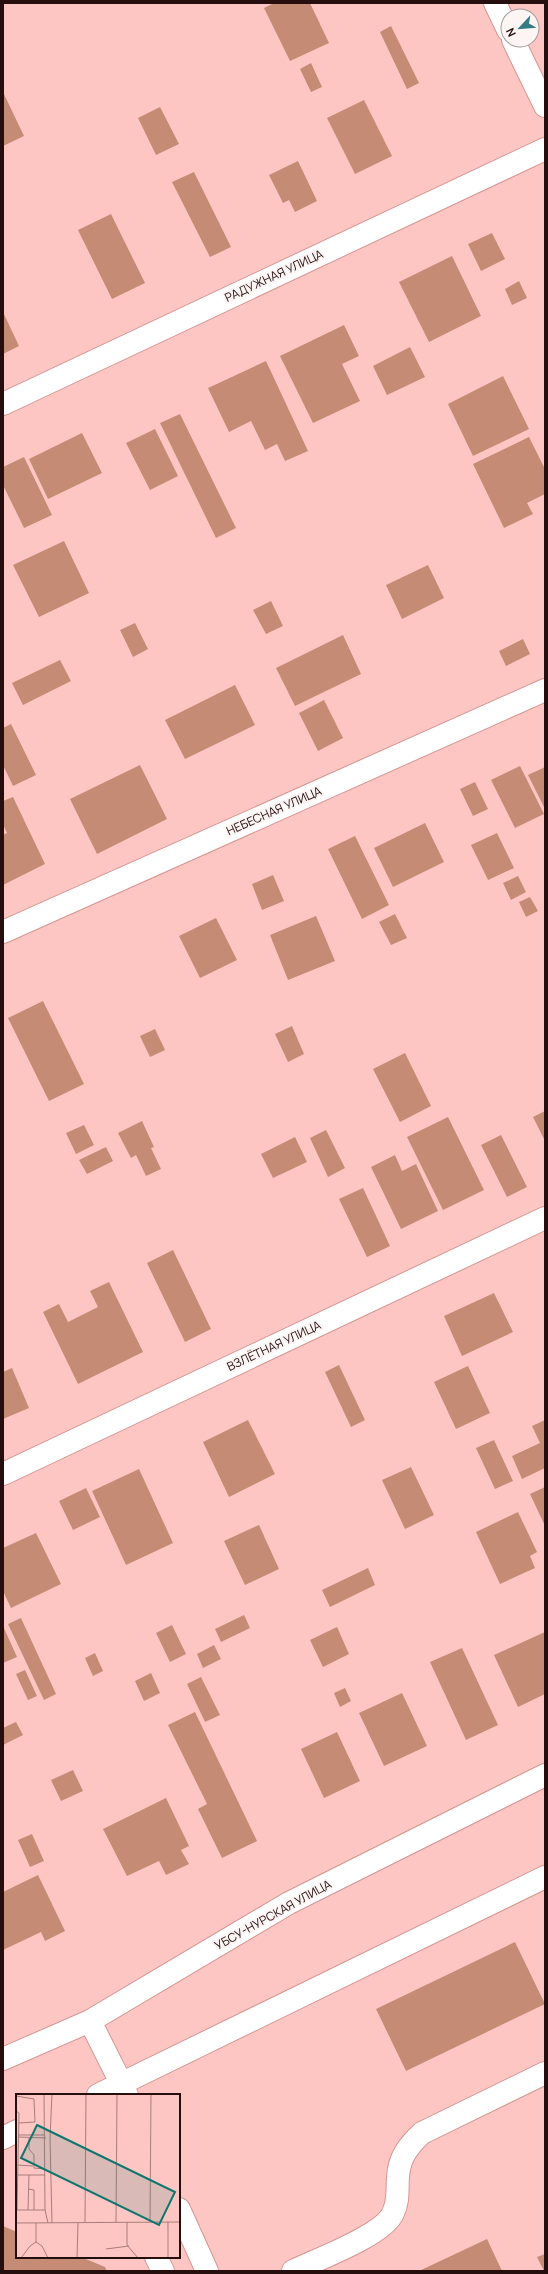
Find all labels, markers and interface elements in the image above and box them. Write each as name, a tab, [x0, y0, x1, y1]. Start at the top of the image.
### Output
north arrow	[500, 8, 540, 48]
text: N	[502, 26, 519, 39]
street label: РАДУЖНАЯ УЛИЦА	[222, 245, 326, 306]
street label: НЕБЕСНАЯ УЛИЦА	[223, 782, 324, 839]
street label: ВЗЛЁТНАЯ УЛИЦА	[224, 1316, 324, 1375]
street label: УБСУ-НУРСКАЯ УЛИЦА	[211, 1875, 335, 1954]
inset map	[16, 2094, 180, 2258]

